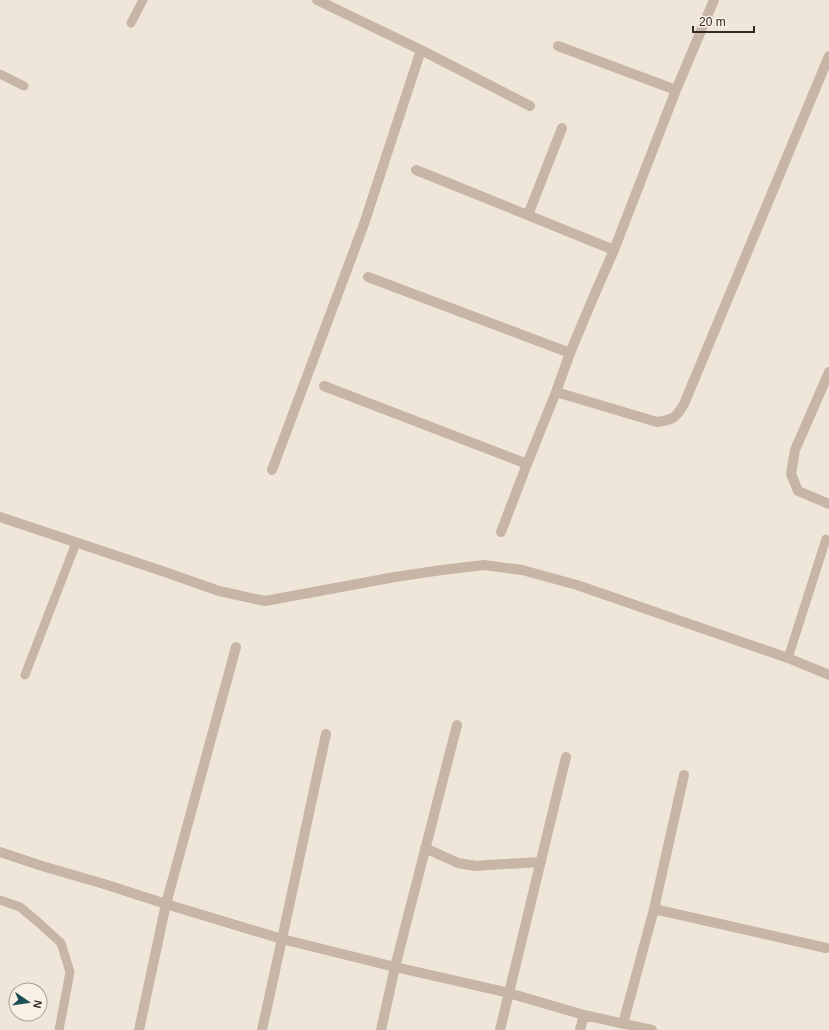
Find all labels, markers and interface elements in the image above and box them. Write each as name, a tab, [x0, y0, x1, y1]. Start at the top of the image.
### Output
scale bar	[693, 8, 754, 34]
text: 20 m	[699, 15, 726, 29]
north arrow	[8, 982, 48, 1022]
text: N	[31, 999, 44, 1010]

